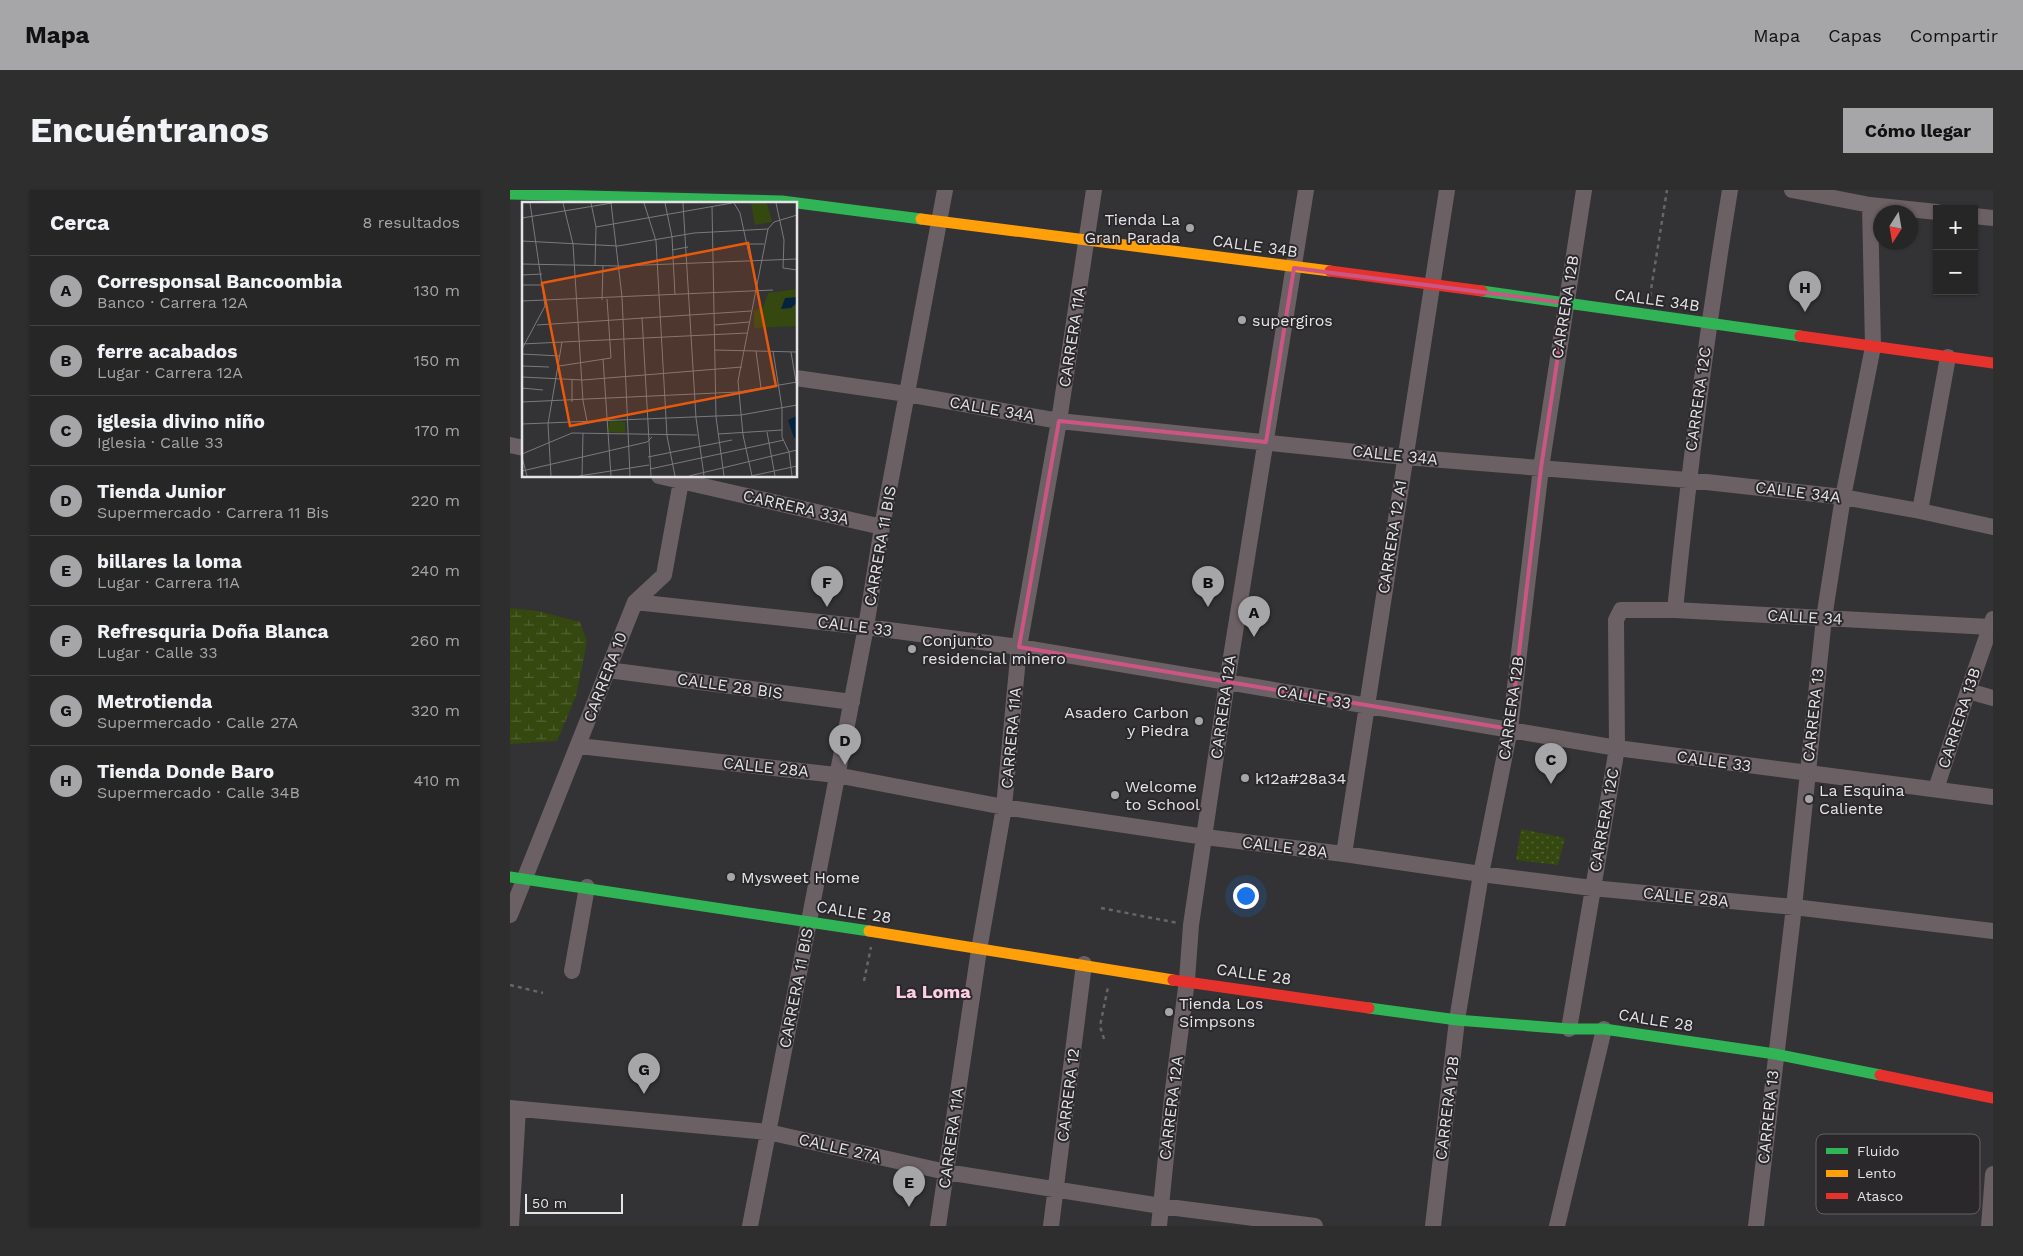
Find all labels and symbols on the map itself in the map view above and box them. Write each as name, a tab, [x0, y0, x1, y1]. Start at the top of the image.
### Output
inset map	[522, 202, 798, 478]
north arrow	[1873, 205, 1918, 250]
place label: Tienda La Gran Parada	[1084, 210, 1180, 247]
marker: Tienda La Gran Parada	[1184, 222, 1196, 234]
street label: CALLE 34B	[1211, 231, 1299, 261]
street label: CARRERA 12B	[1547, 254, 1583, 360]
pin: H	[1789, 271, 1821, 312]
street label: CARRERA 11A	[1055, 285, 1089, 389]
street label: CALLE 34B	[1613, 285, 1701, 315]
place label: supergiros	[1252, 311, 1333, 330]
marker: supergiros	[1236, 314, 1248, 326]
street label: CARRERA 12C	[1681, 346, 1715, 452]
street label: CALLE 34A	[948, 392, 1036, 426]
street label: CALLE 34A	[1351, 441, 1439, 469]
street label: CALLE 34A	[1754, 477, 1842, 507]
street label: CARRERA 12 A1	[1374, 479, 1410, 595]
street label: CARRERA 11 BIS	[860, 484, 900, 608]
street label: CARRERA 33A	[741, 486, 851, 529]
pin: F	[811, 566, 843, 607]
pin: B	[1192, 566, 1224, 607]
pin: A	[1238, 596, 1270, 637]
street label: CALLE 34	[1767, 606, 1843, 628]
street label: CALLE 33	[817, 612, 893, 640]
street label: CARRERA 10	[579, 629, 631, 725]
place label: Conjunto residencial minero	[922, 631, 1066, 668]
marker: Conjunto residencial minero	[906, 643, 918, 655]
street label: CARRERA 12A	[1206, 653, 1240, 760]
street label: CARRERA 12B	[1494, 655, 1528, 761]
street label: CARRERA 13B	[1934, 665, 1984, 771]
street label: CARRERA 13	[1799, 667, 1827, 763]
street label: CALLE 28 BIS	[676, 669, 784, 703]
street label: CALLE 33	[1275, 681, 1353, 713]
street label: CARRERA 11A	[997, 686, 1025, 790]
place label: Asadero Carbon y Piedra	[1064, 703, 1189, 740]
marker: Asadero Carbon y Piedra	[1193, 715, 1205, 727]
pin: D	[829, 724, 861, 765]
pin: C	[1535, 743, 1567, 784]
street label: CALLE 33	[1676, 746, 1752, 776]
street label: CALLE 28A	[722, 753, 810, 781]
street label: CARRERA 12C	[1586, 766, 1622, 873]
place label: k12a#28a34	[1255, 769, 1346, 788]
marker: k12a#28a34	[1239, 772, 1251, 784]
place label: Welcome to School	[1125, 777, 1200, 814]
place label: La Esquina Caliente	[1819, 781, 1904, 818]
marker: Welcome to School	[1109, 789, 1121, 801]
marker: La Esquina Caliente	[1803, 793, 1815, 805]
street label: CALLE 28A	[1241, 832, 1329, 862]
place label: Mysweet Home	[741, 868, 860, 887]
marker: Mysweet Home	[725, 871, 737, 883]
your location	[1233, 883, 1259, 909]
street label: CALLE 28A	[1642, 883, 1730, 911]
street label: CALLE 28	[815, 897, 893, 927]
street label: CARRERA 11 BIS	[775, 926, 817, 1050]
street label: CALLE 28	[1215, 959, 1293, 989]
district label: La Loma	[895, 981, 971, 1002]
place label: Tienda Los Simpsons	[1179, 994, 1263, 1031]
street label: CALLE 28	[1617, 1005, 1695, 1035]
marker: Tienda Los Simpsons	[1163, 1006, 1175, 1018]
street label: CARRERA 12	[1053, 1047, 1083, 1143]
pin: G	[628, 1053, 660, 1094]
street label: CARRERA 12A	[1155, 1054, 1187, 1161]
street label: CARRERA 12B	[1431, 1055, 1463, 1161]
street label: CARRERA 13	[1754, 1069, 1782, 1165]
street label: CARRERA 11A	[935, 1086, 968, 1190]
street label: CALLE 27A	[797, 1129, 883, 1167]
legend	[1816, 1134, 1980, 1214]
text: Fluido	[1857, 1143, 1899, 1159]
text: Lento	[1857, 1165, 1896, 1181]
pin: E	[893, 1166, 925, 1207]
text: Atasco	[1857, 1188, 1903, 1204]
scale bar	[525, 1191, 622, 1214]

